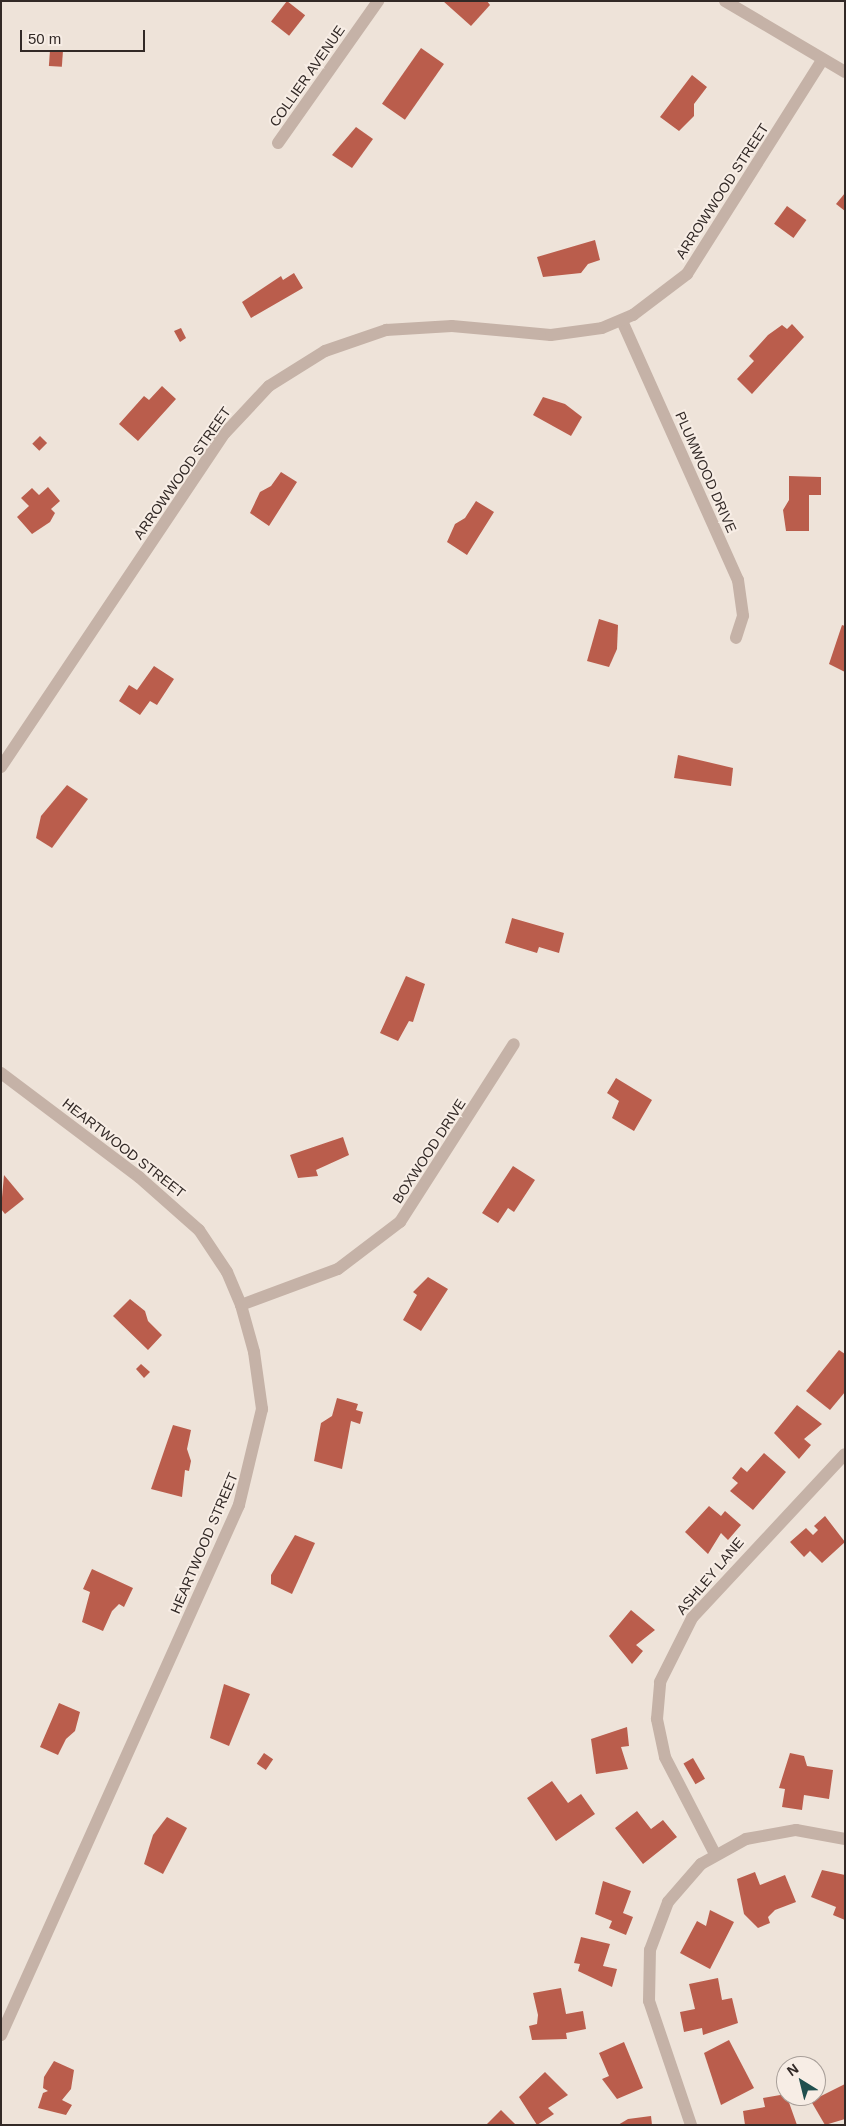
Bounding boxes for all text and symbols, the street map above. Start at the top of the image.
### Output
scale bar [22,20,148,52]
street label: COLLIER AVENUE [266,22,348,130]
text: 50 m [28,30,61,47]
street label: ARROWWOOD STREET [672,120,772,262]
street label: ARROWWOOD STREET [130,404,234,542]
street label: PLUMWOOD DRIVE [672,409,740,535]
street label: HEARTWOOD STREET [59,1095,189,1201]
street label: BOXWOOD DRIVE [389,1096,469,1206]
street label: HEARTWOOD STREET [167,1470,241,1616]
street label: ASHLEY LANE [673,1534,747,1618]
north arrow [776,2056,826,2106]
text: N [784,2060,802,2079]

